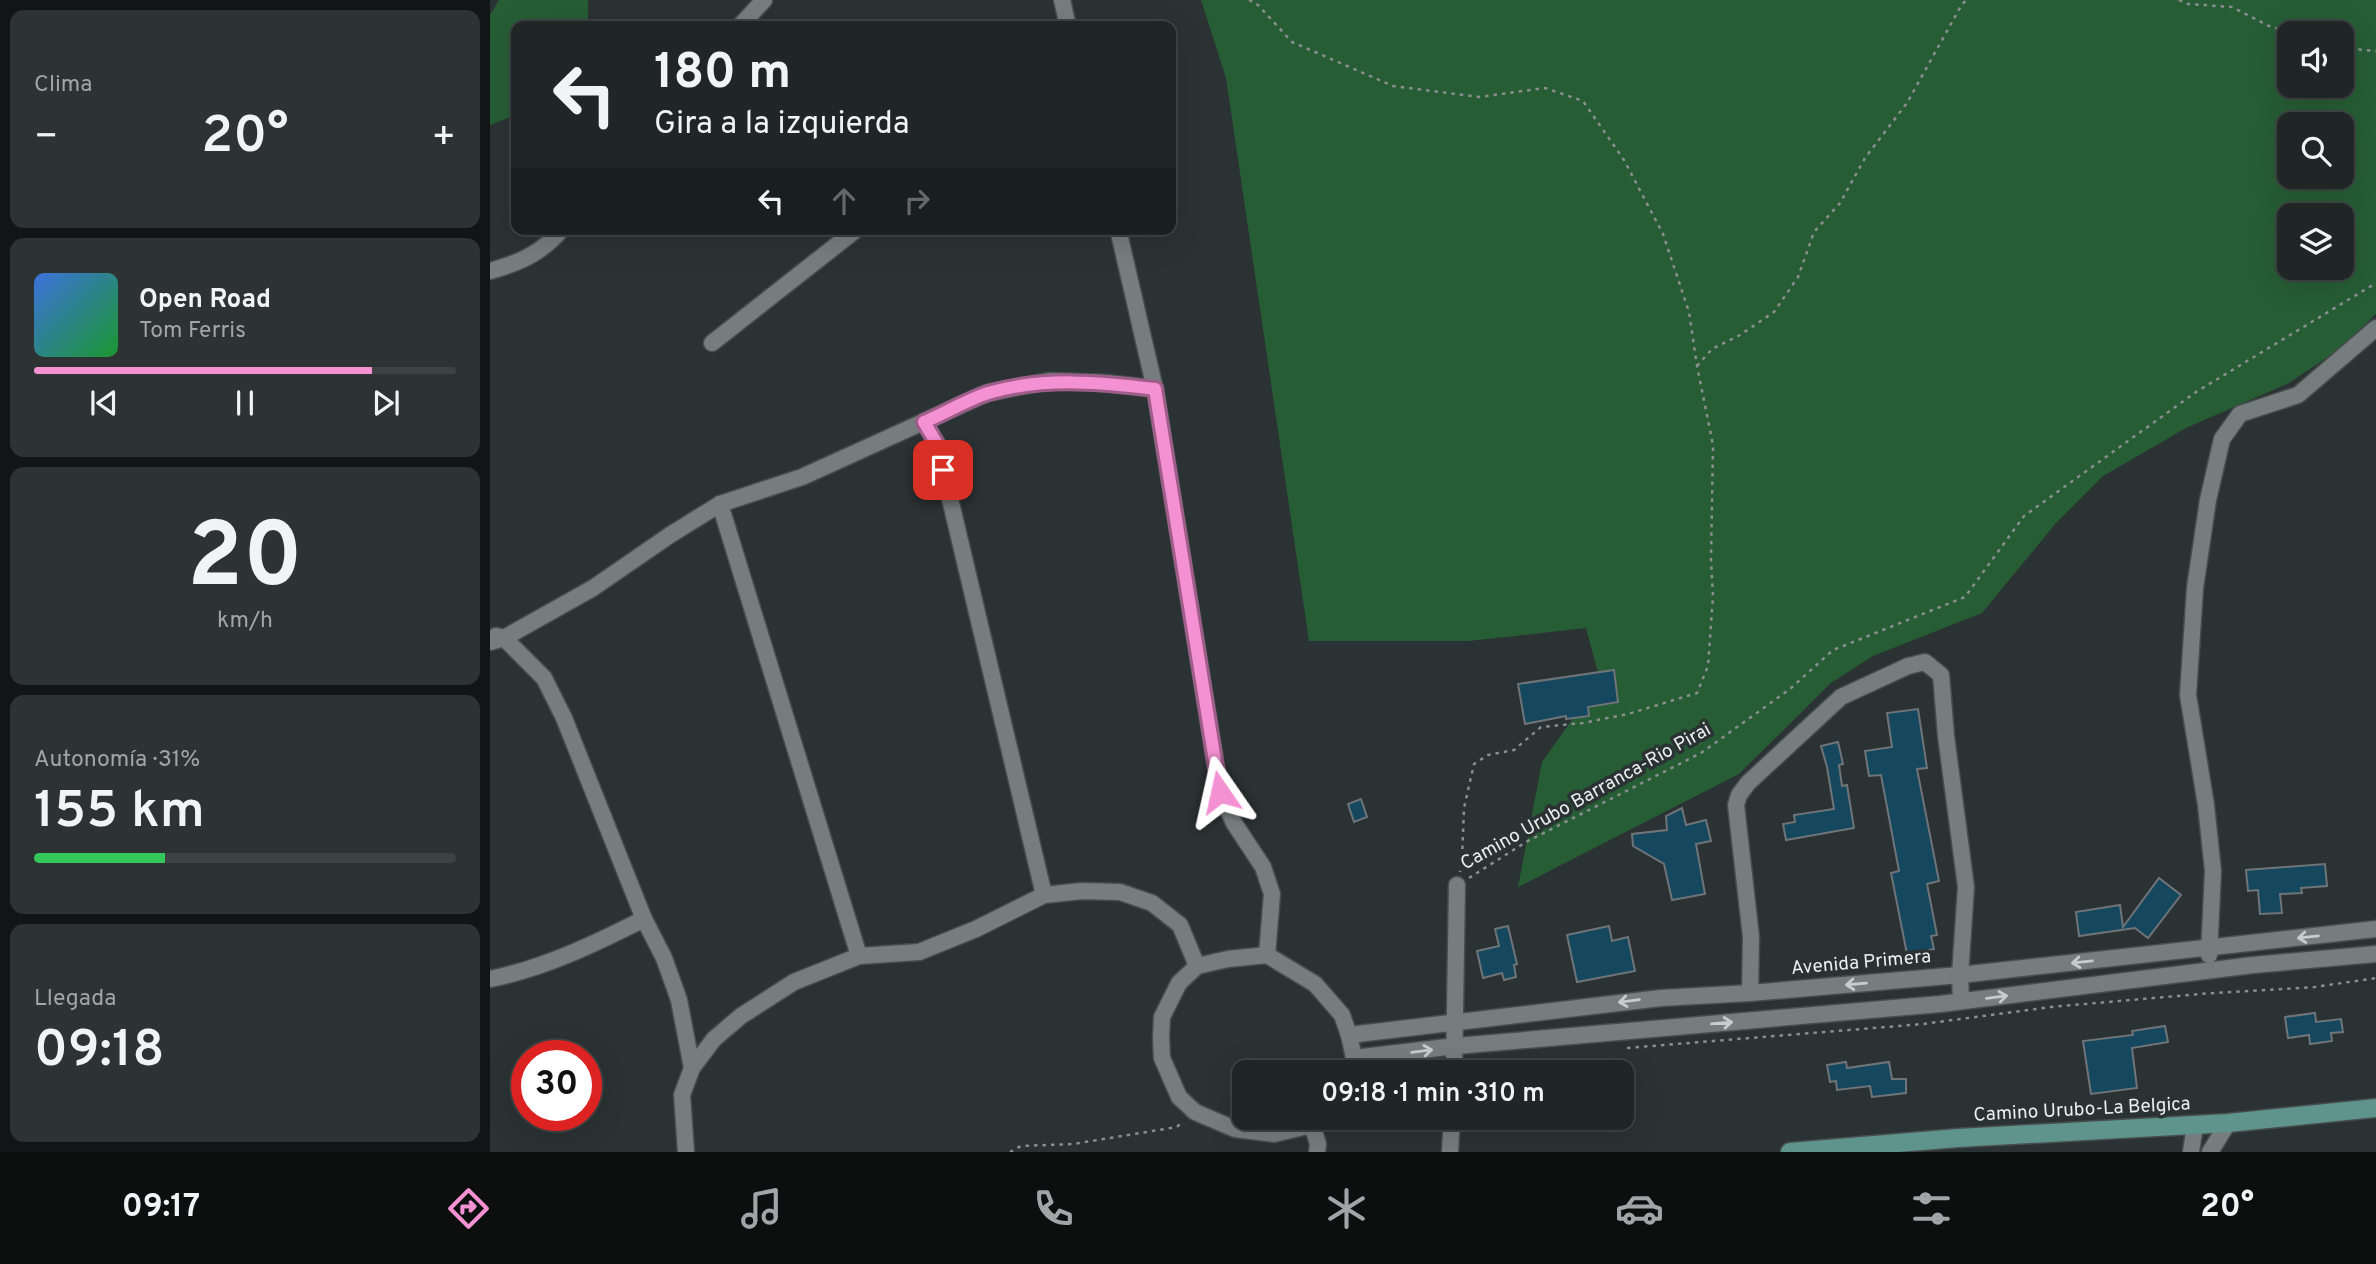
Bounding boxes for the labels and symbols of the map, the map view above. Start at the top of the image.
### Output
pin [913,440,973,500]
street label: Camino Urubo Barranca-Rio Pirai [1457,718,1715,876]
position arrow [1183,755,1257,829]
one-way arrow [2297,930,2320,943]
street label: Avenida Primera [1790,945,1932,981]
one-way arrow [2071,955,2094,968]
one-way arrow [1845,978,1867,991]
one-way arrow [1985,991,2008,1004]
one-way arrow [1618,995,1641,1008]
one-way arrow [1710,1016,1732,1029]
speed limit sign: 30 [511,1040,602,1131]
one-way arrow [1410,1044,1433,1057]
street label: Camino Urubo-La Belgica [1973,1092,2191,1128]

